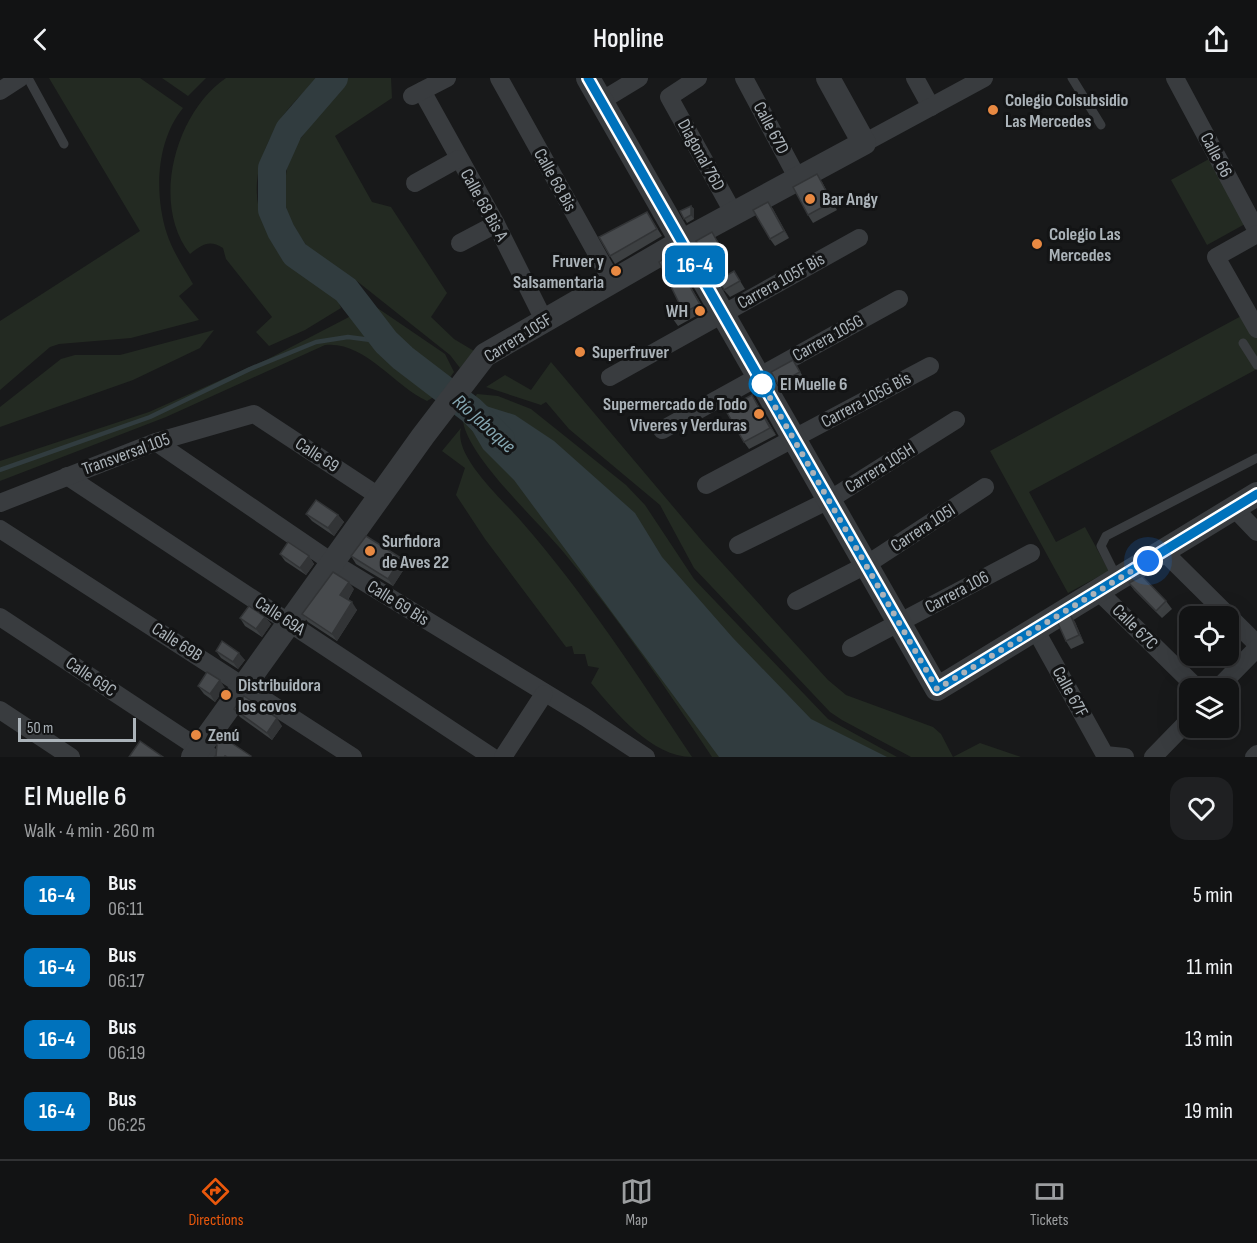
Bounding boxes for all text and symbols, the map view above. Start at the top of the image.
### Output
icon: back [24,23,57,56]
text: Hopline [593,23,664,55]
icon: share [1200,23,1233,56]
place label: Colegio Colsubsidio Las Mercedes [1005,90,1128,132]
street label: Calle 67D [749,98,793,158]
marker: Colegio Colsubsidio Las Mercedes [986,103,1000,117]
street label: Diagonal 76D [673,116,729,194]
street label: Calle 66 [1195,129,1237,181]
street label: Calle 68 Bis [529,145,581,215]
street label: Calle 68 Bis A [456,165,513,245]
place label: Bar Angy [822,189,878,210]
marker: Bar Angy [803,192,817,206]
place label: Colegio Las Mercedes [1049,224,1121,266]
marker: Colegio Las Mercedes [1030,237,1044,251]
line badge: 16-4 [653,246,737,285]
street label: Carrera 105F Bis [734,248,828,314]
place label: Fruver y Salsamentaria [513,251,605,293]
text: 16-4 [677,253,713,278]
marker: Fruver y Salsamentaria [609,264,623,278]
place label: WH [666,301,688,322]
marker: WH [693,304,707,318]
street label: Carrera 105F [480,309,556,367]
street label: Carrera 105G [789,310,867,366]
place label: Superfruver [592,342,669,363]
marker: Superfruver [573,345,587,359]
street label: Carrera 105G Bis [818,368,914,432]
marker: El Muelle 6 [749,371,775,397]
place label: El Muelle 6 [780,374,847,395]
water label: Río Jaboque [448,390,521,459]
place label: Supermercado de Todo Viveres y Verduras [603,394,747,436]
marker: Supermercado de Todo Viveres y Verduras [752,407,766,421]
street label: Transversal 105 [79,428,173,480]
street label: Calle 69 [291,433,343,477]
street label: Carrera 105H [841,438,919,498]
street label: Carrera 105I [887,499,959,557]
place label: Surfidora de Aves 22 [382,531,449,573]
marker: Surfidora de Aves 22 [363,544,377,558]
your location [1133,546,1163,576]
street label: Carrera 106 [921,566,993,618]
street label: Calle 69 Bis [363,576,433,630]
street label: Calle 69A [251,592,309,640]
street label: Calle 67C [1108,600,1162,654]
map controls [1179,606,1239,738]
button: locate [1179,606,1239,666]
street label: Calle 69B [148,618,206,666]
street label: Calle 69C [62,652,120,702]
street label: Calle 67F [1048,663,1092,721]
place label: Distribuidora los covos [238,675,321,717]
button: layers [1179,678,1239,738]
marker: Distribuidora los covos [219,688,233,702]
scale bar [18,715,136,742]
text: 50 m [27,719,53,738]
place label: Zenú [208,725,239,746]
marker: Zenú [189,728,203,742]
button: heart [1170,777,1233,840]
text: El Muelle 6 [24,780,127,813]
text: Walk · 4 min · 260 m [24,819,155,843]
text: Bus [108,870,137,897]
text: 5 min [1193,882,1233,909]
text: 16-4 [39,883,75,908]
text: 06:11 [108,897,143,921]
text: Bus [108,942,137,969]
text: 11 min [1186,954,1233,981]
text: 16-4 [39,955,75,980]
text: 06:17 [108,969,144,993]
text: Bus [108,1014,137,1041]
text: 13 min [1185,1026,1233,1053]
text: 16-4 [39,1027,75,1052]
text: 06:19 [108,1041,145,1065]
text: Bus [108,1086,137,1113]
text: 19 min [1184,1098,1233,1125]
text: 16-4 [39,1099,75,1124]
text: 06:25 [108,1113,146,1137]
tab: Directions [188,1175,243,1230]
tab: Map [620,1175,653,1230]
tab: Tickets [1030,1175,1069,1230]

